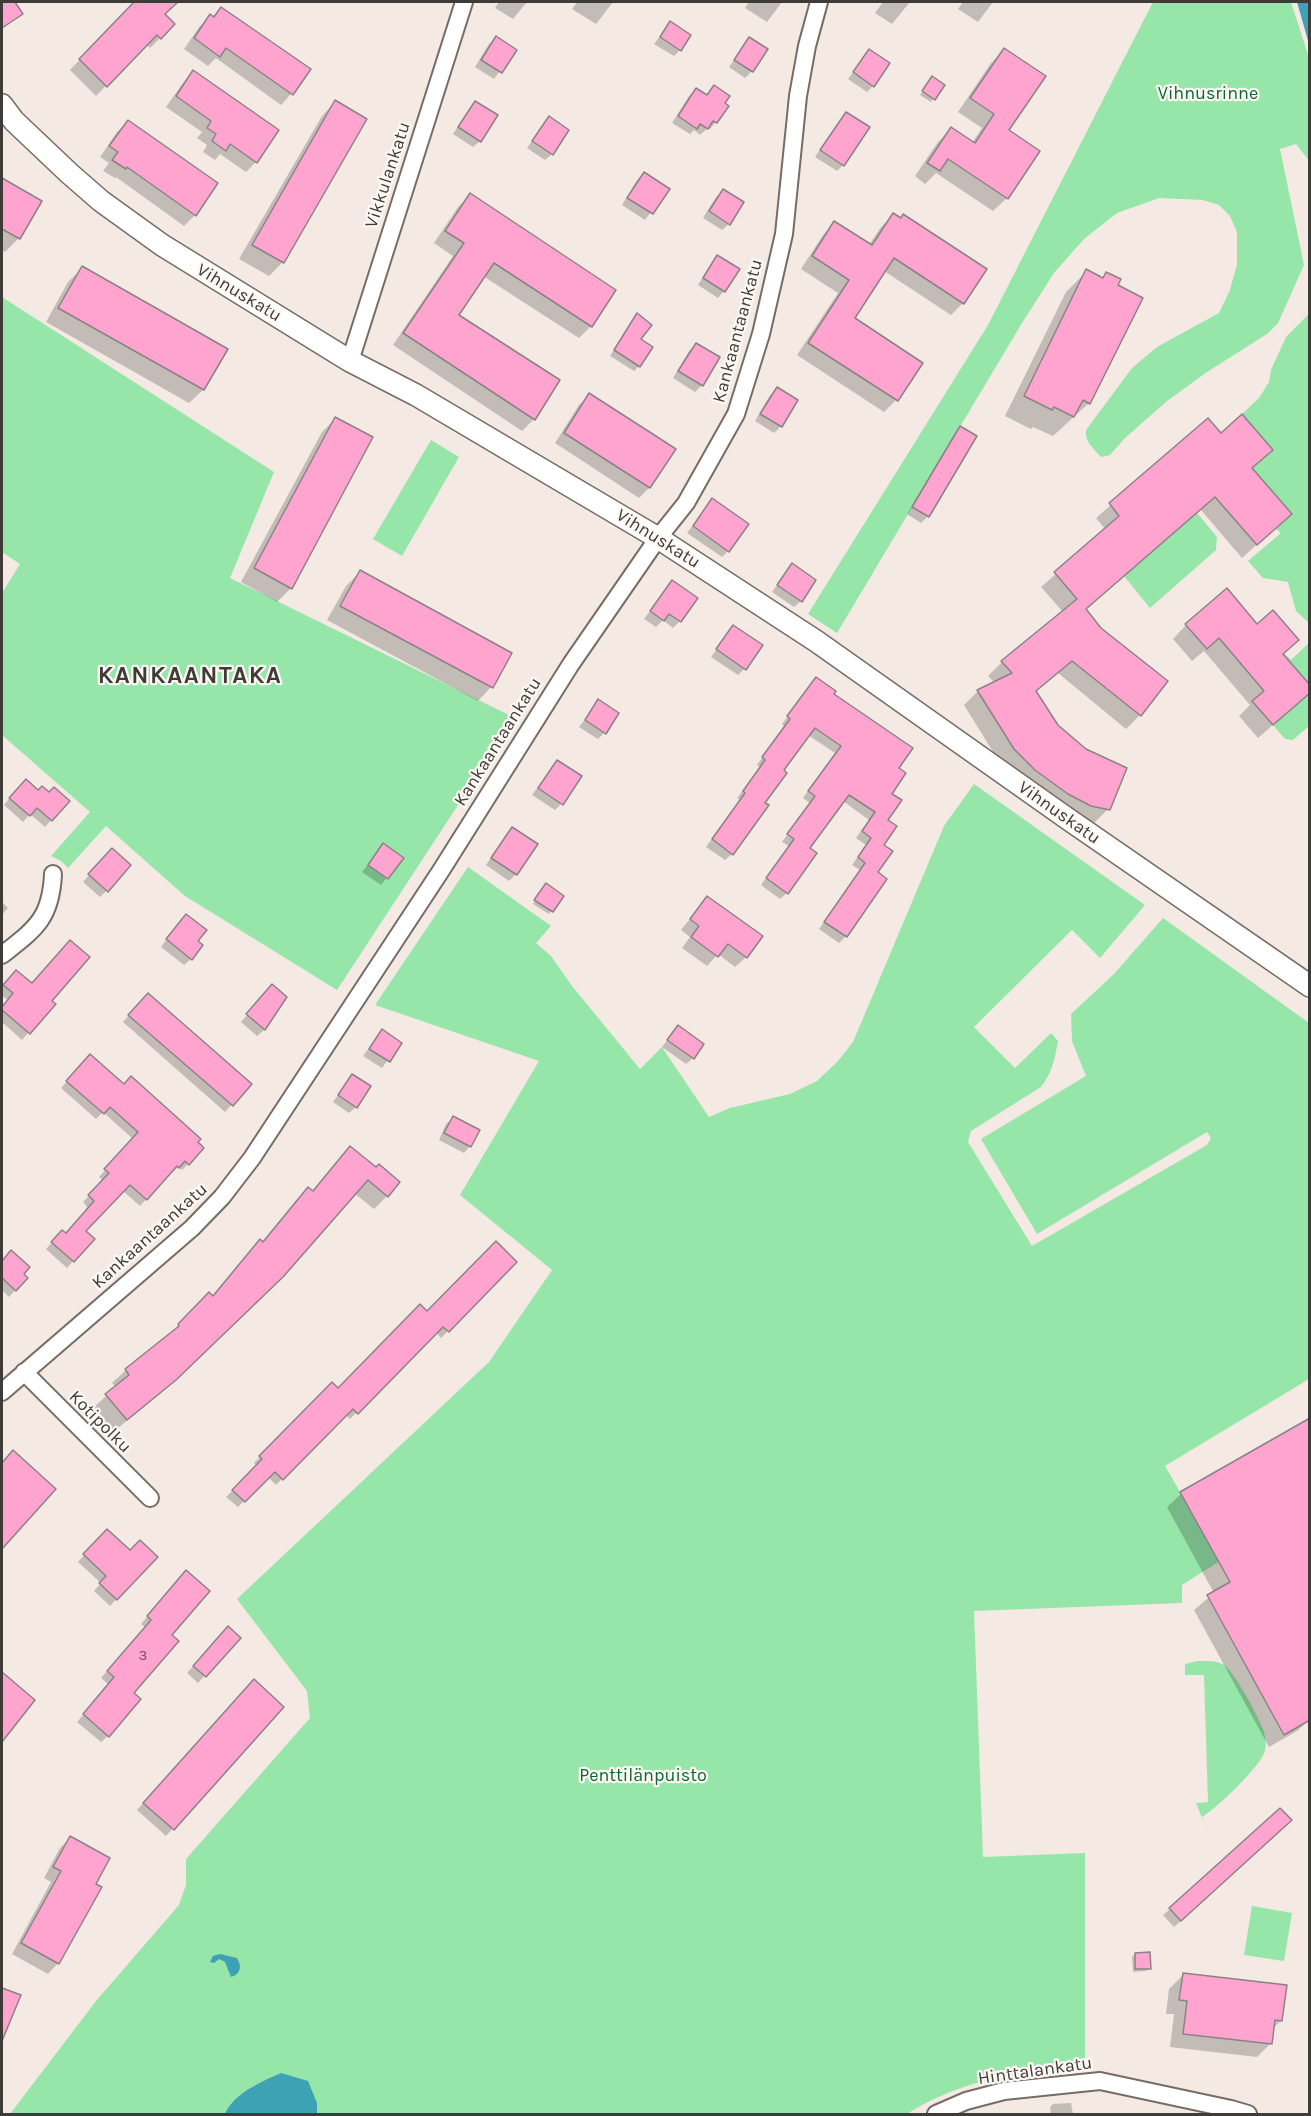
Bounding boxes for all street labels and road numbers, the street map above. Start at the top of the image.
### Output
street label: Vikkulankatu [361,119,415,231]
street label: Kankaantaankatu [708,257,768,405]
street label: Vihnuskatu [193,259,285,327]
street label: Vihnuskatu [612,505,704,573]
street label: Kankaantaankatu [450,674,546,810]
street label: Vihnuskatu [1014,777,1104,849]
street label: Kankaantaankatu [88,1179,212,1293]
street label: Kotipolku [64,1386,136,1458]
street label: Hinttalankatu [976,2052,1094,2090]

